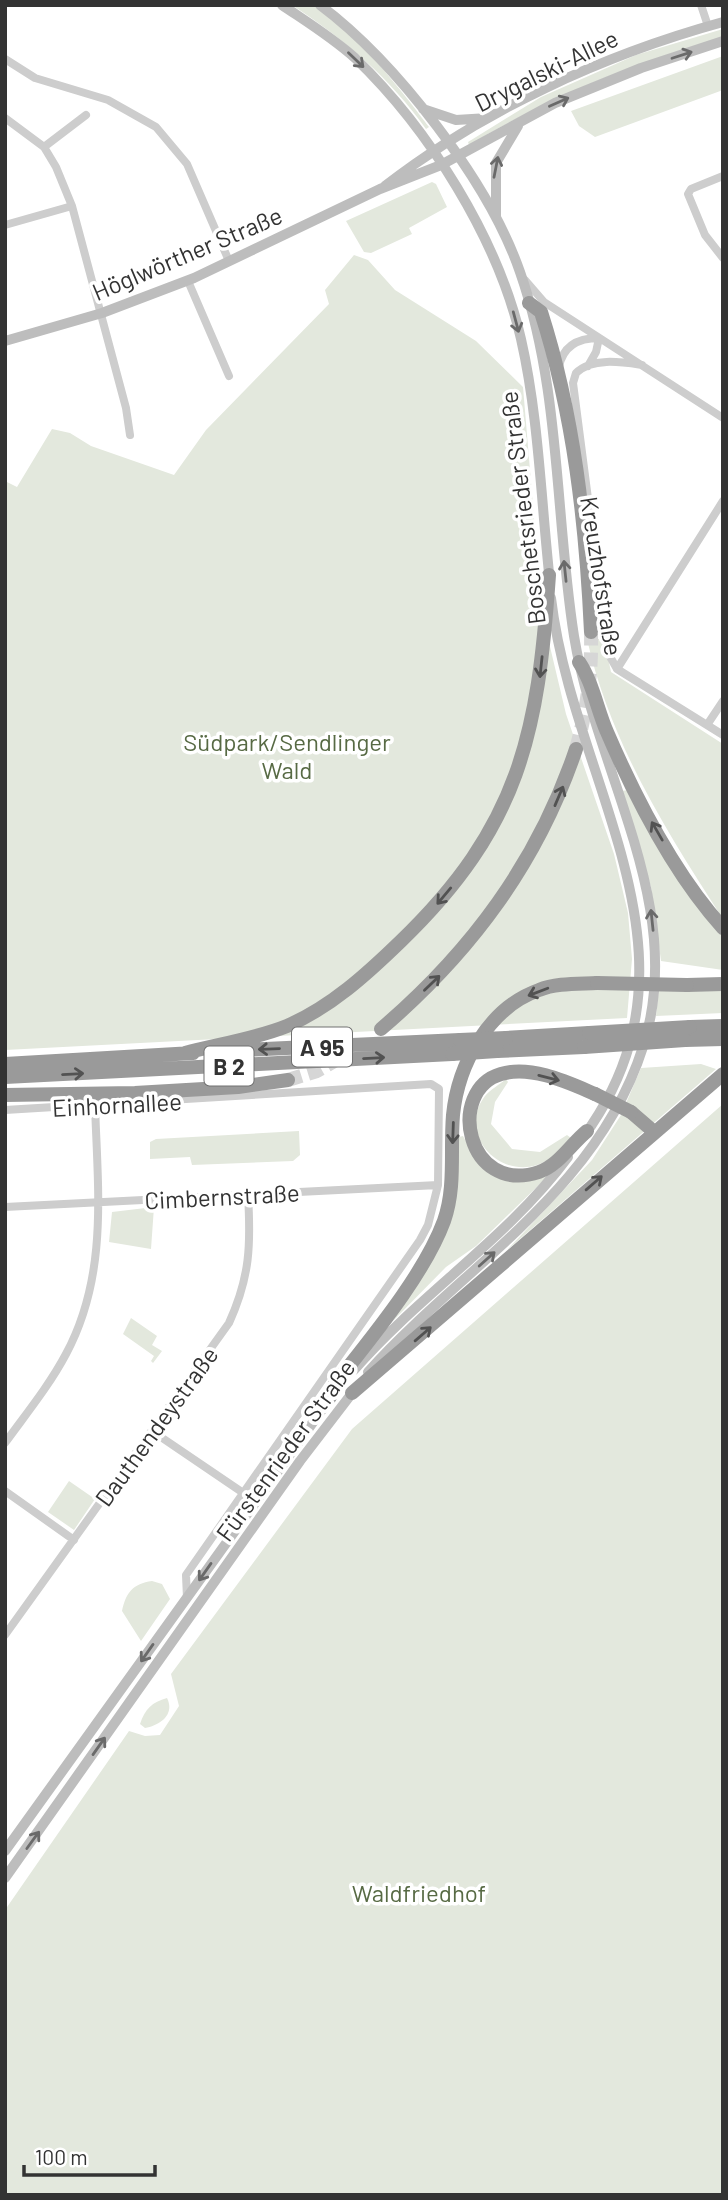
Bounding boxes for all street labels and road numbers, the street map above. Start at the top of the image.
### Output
street label: Drygalski-Allee [470,23,622,117]
street label: Höglwörther Straße [88,200,286,306]
street label: Boschetsrieder Straße [493,390,551,626]
street label: Kreuzhofstraße [575,494,629,658]
road number: A 95 [292,1028,352,1066]
road number: B 2 [204,1046,254,1086]
street label: Einhornallee [51,1086,183,1122]
street label: Cimbernstraße [144,1177,300,1215]
street label: Dauthendeystraße [88,1341,224,1511]
street label: Fürstenrieder Straße [209,1354,361,1546]

